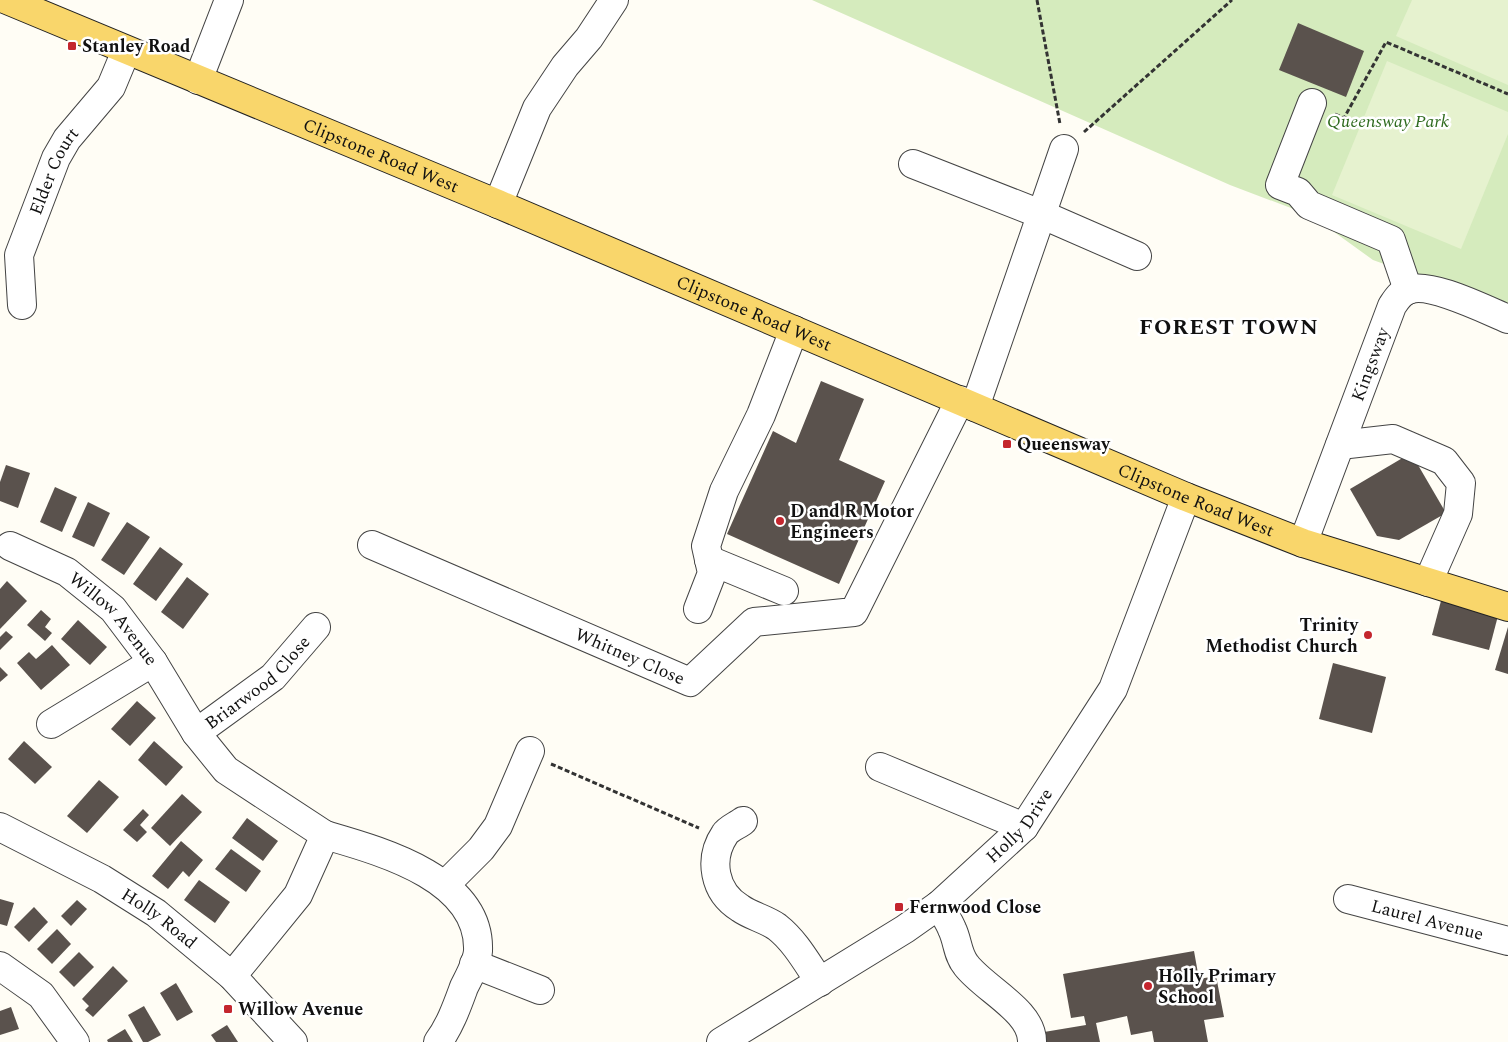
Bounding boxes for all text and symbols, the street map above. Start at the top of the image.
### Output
place label: Stanley Road [82,33,191,60]
marker: Stanley Road [66,40,78,52]
park label: Queensway Park [1327,108,1450,135]
street label: Clipstone Road West [299,111,463,200]
street label: Elder Court [22,121,85,219]
street label: Clipstone Road West [672,268,836,358]
district label: FOREST TOWN [1139,311,1319,344]
street label: Kingsway [1344,322,1397,405]
place label: Queensway [1017,431,1111,458]
marker: Queensway [1001,438,1013,450]
street label: Clipstone Road West [1114,456,1278,544]
place label: D and R Motor Engineers [790,498,914,546]
marker: D and R Motor Engineers [774,515,786,527]
street label: Willow Avenue [63,565,165,671]
place label: Trinity Methodist Church [1205,612,1359,660]
street label: Whitney Close [571,621,689,692]
street label: Briarwood Close [199,629,317,736]
marker: Trinity Methodist Church [1362,629,1374,641]
street label: Holly Drive [980,783,1059,869]
street label: Holly Road [116,881,203,955]
street label: Laurel Avenue [1368,892,1487,948]
place label: Fernwood Close [909,894,1041,921]
marker: Fernwood Close [893,901,905,913]
place label: Holly Primary School [1158,963,1277,1011]
marker: Holly Primary School [1142,980,1154,992]
place label: Willow Avenue [238,996,363,1023]
marker: Willow Avenue [222,1003,234,1015]

